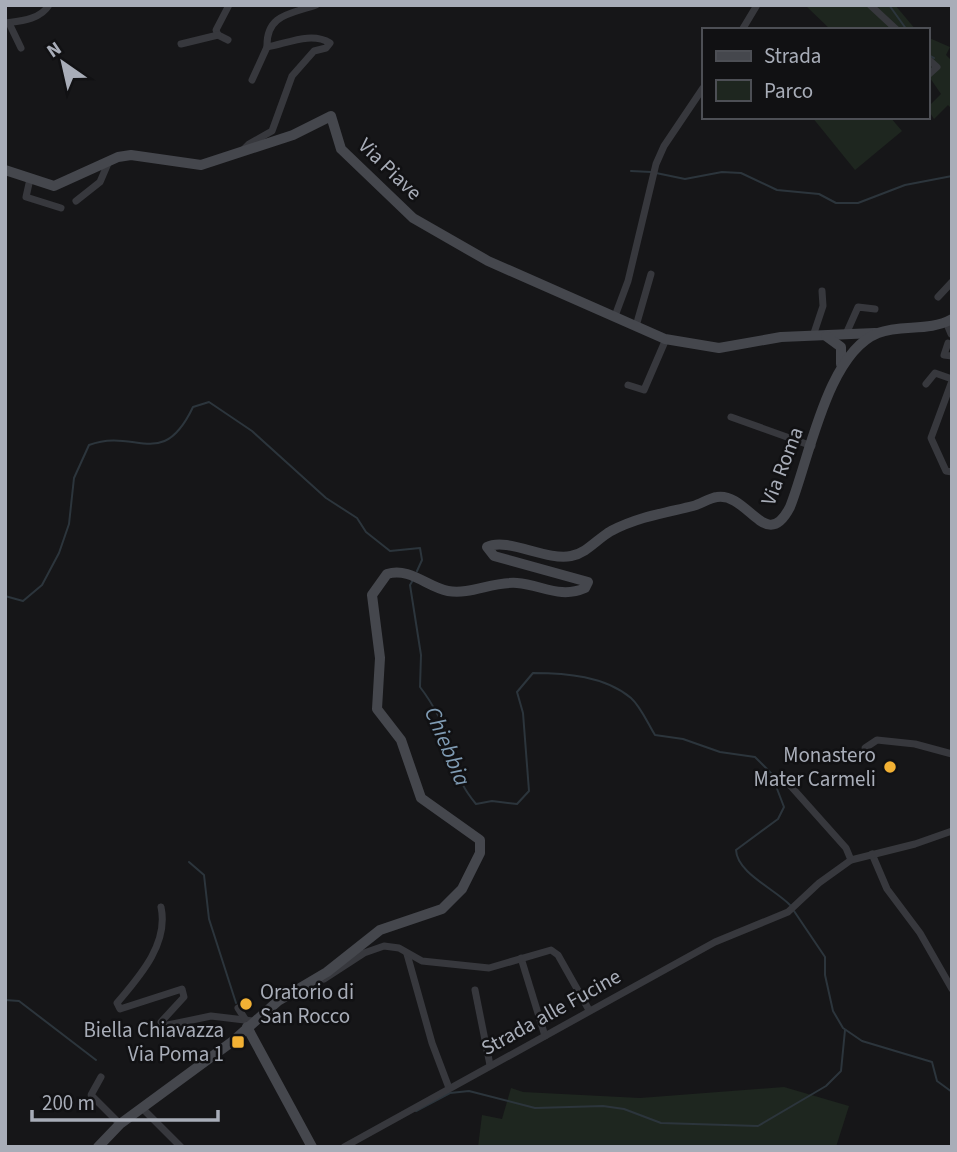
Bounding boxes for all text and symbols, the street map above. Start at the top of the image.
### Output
north arrow [28,28,98,98]
legend [702,28,929,119]
text: N [42,35,67,65]
text: Strada [764,41,821,71]
text: Parco [764,76,813,106]
street label: Via Piave [351,131,429,207]
street label: Via Roma [753,422,811,510]
water label: Chiebbia [416,701,479,791]
place label: Monastero Mater Carmeli [754,740,876,794]
marker: Monastero Mater Carmeli [882,759,898,775]
street label: Strada alle Fucine [476,961,626,1063]
place label: Oratorio di San Rocco [260,977,354,1031]
marker: Oratorio di San Rocco [238,996,254,1012]
place label: Biella Chiavazza Via Poma 1 [83,1015,224,1069]
marker: Biella Chiavazza Via Poma 1 [230,1034,246,1050]
scale bar [32,1078,217,1122]
text: 200 m [42,1088,95,1118]

